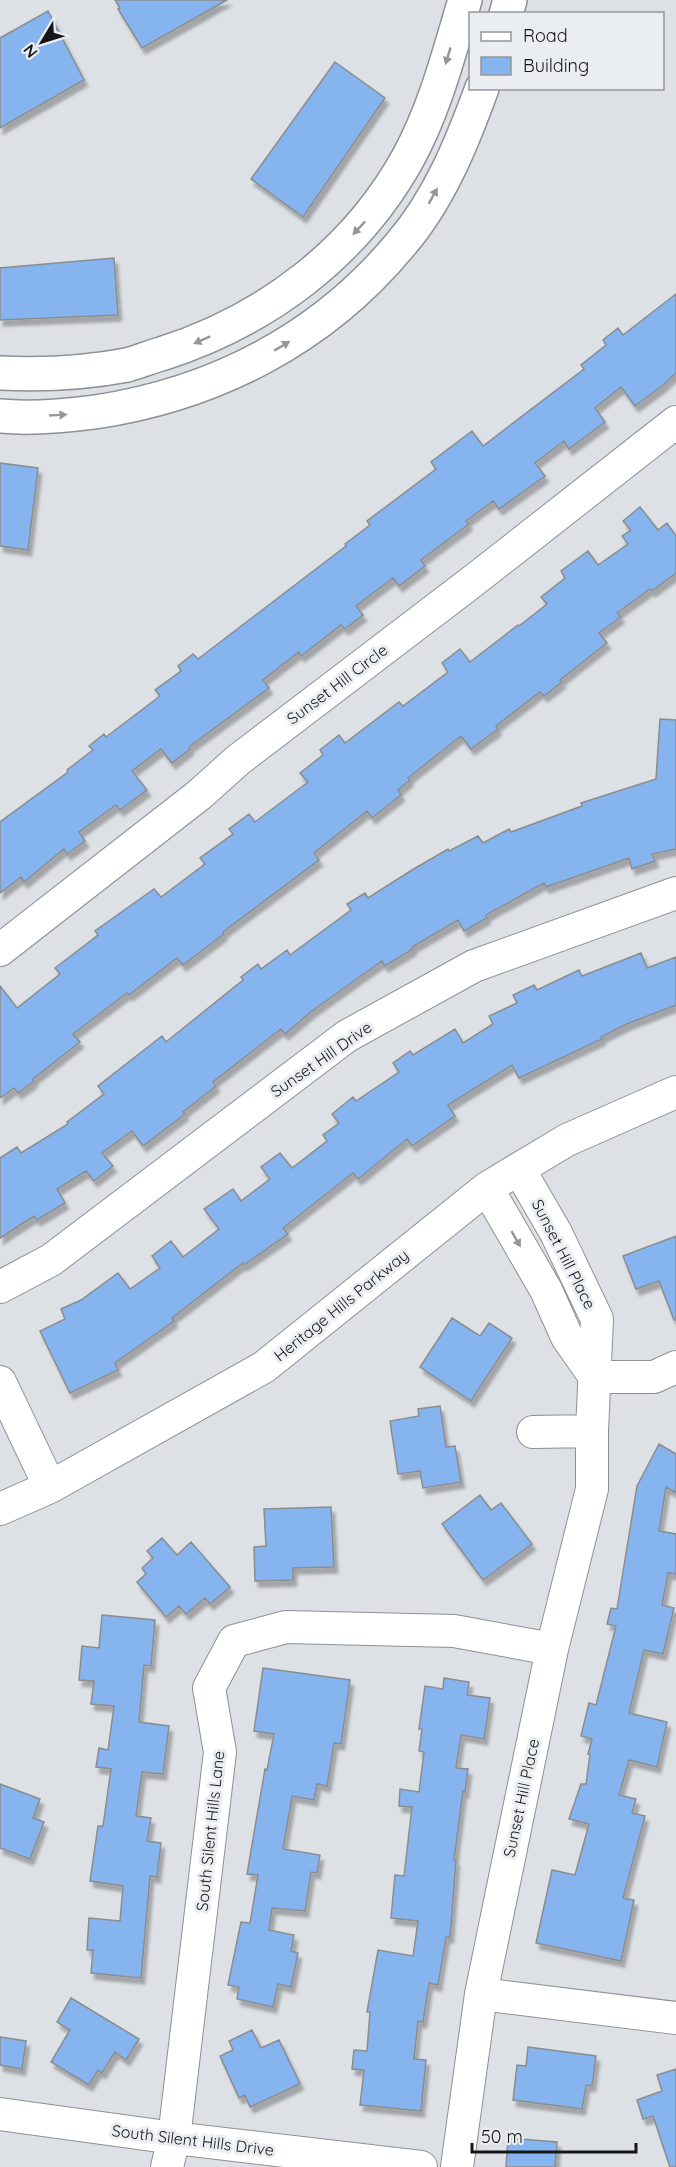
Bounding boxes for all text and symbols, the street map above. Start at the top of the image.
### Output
north arrow [12,12,72,72]
legend [469,12,664,90]
text: Road [523,24,568,47]
text: N [19,40,42,62]
one-way arrow [443,47,452,65]
text: Building [523,54,589,77]
one-way arrow [428,187,438,204]
one-way arrow [352,220,366,235]
one-way arrow [192,335,210,345]
one-way arrow [274,341,291,351]
one-way arrow [49,411,68,420]
street label: Sunset Hill Circle [283,640,391,728]
street label: Sunset Hill Drive [267,1017,375,1101]
street label: Sunset Hill Place [528,1196,600,1312]
one-way arrow [511,1231,522,1247]
street label: Heritage Hills Parkway [270,1245,412,1365]
street label: Sunset Hill Place [499,1737,543,1859]
street label: South Silent Hills Lane [192,1750,228,1912]
scale bar [472,2116,636,2154]
street label: South Silent Hills Drive [111,2120,275,2160]
text: 50 m [481,2125,523,2148]

